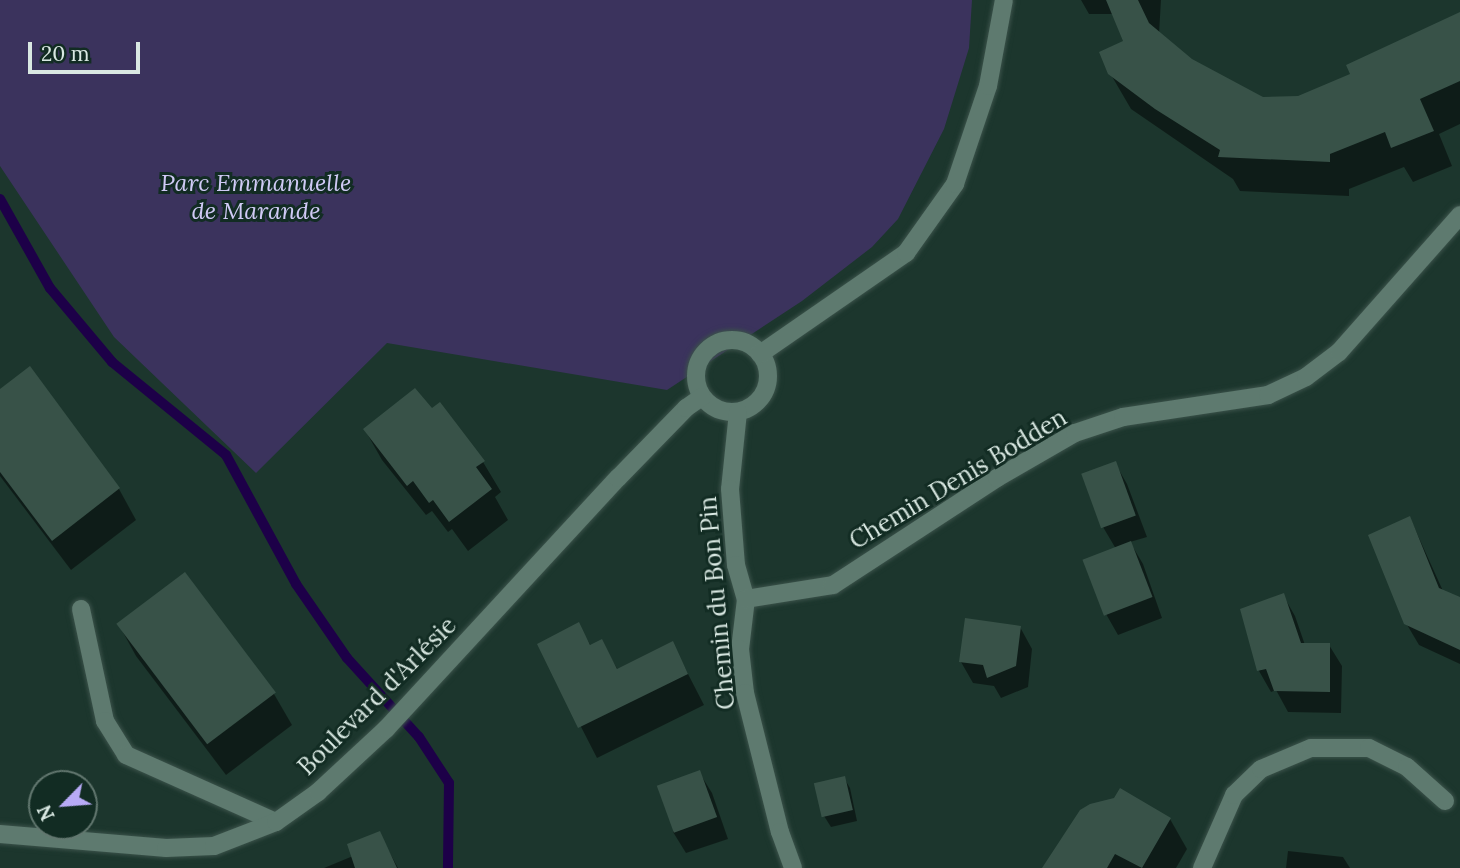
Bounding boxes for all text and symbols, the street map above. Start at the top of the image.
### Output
scale bar [32,28,144,72]
text: 20 m [41,40,90,67]
park label: Parc Emmanuelle de Marande [161,169,351,225]
street label: Chemin Denis Bodden [844,403,1072,555]
street label: Chemin du Bon Pin [693,495,741,711]
street label: Boulevard d'Arlésie [292,611,462,781]
north arrow [28,770,98,840]
text: N [32,801,60,825]

